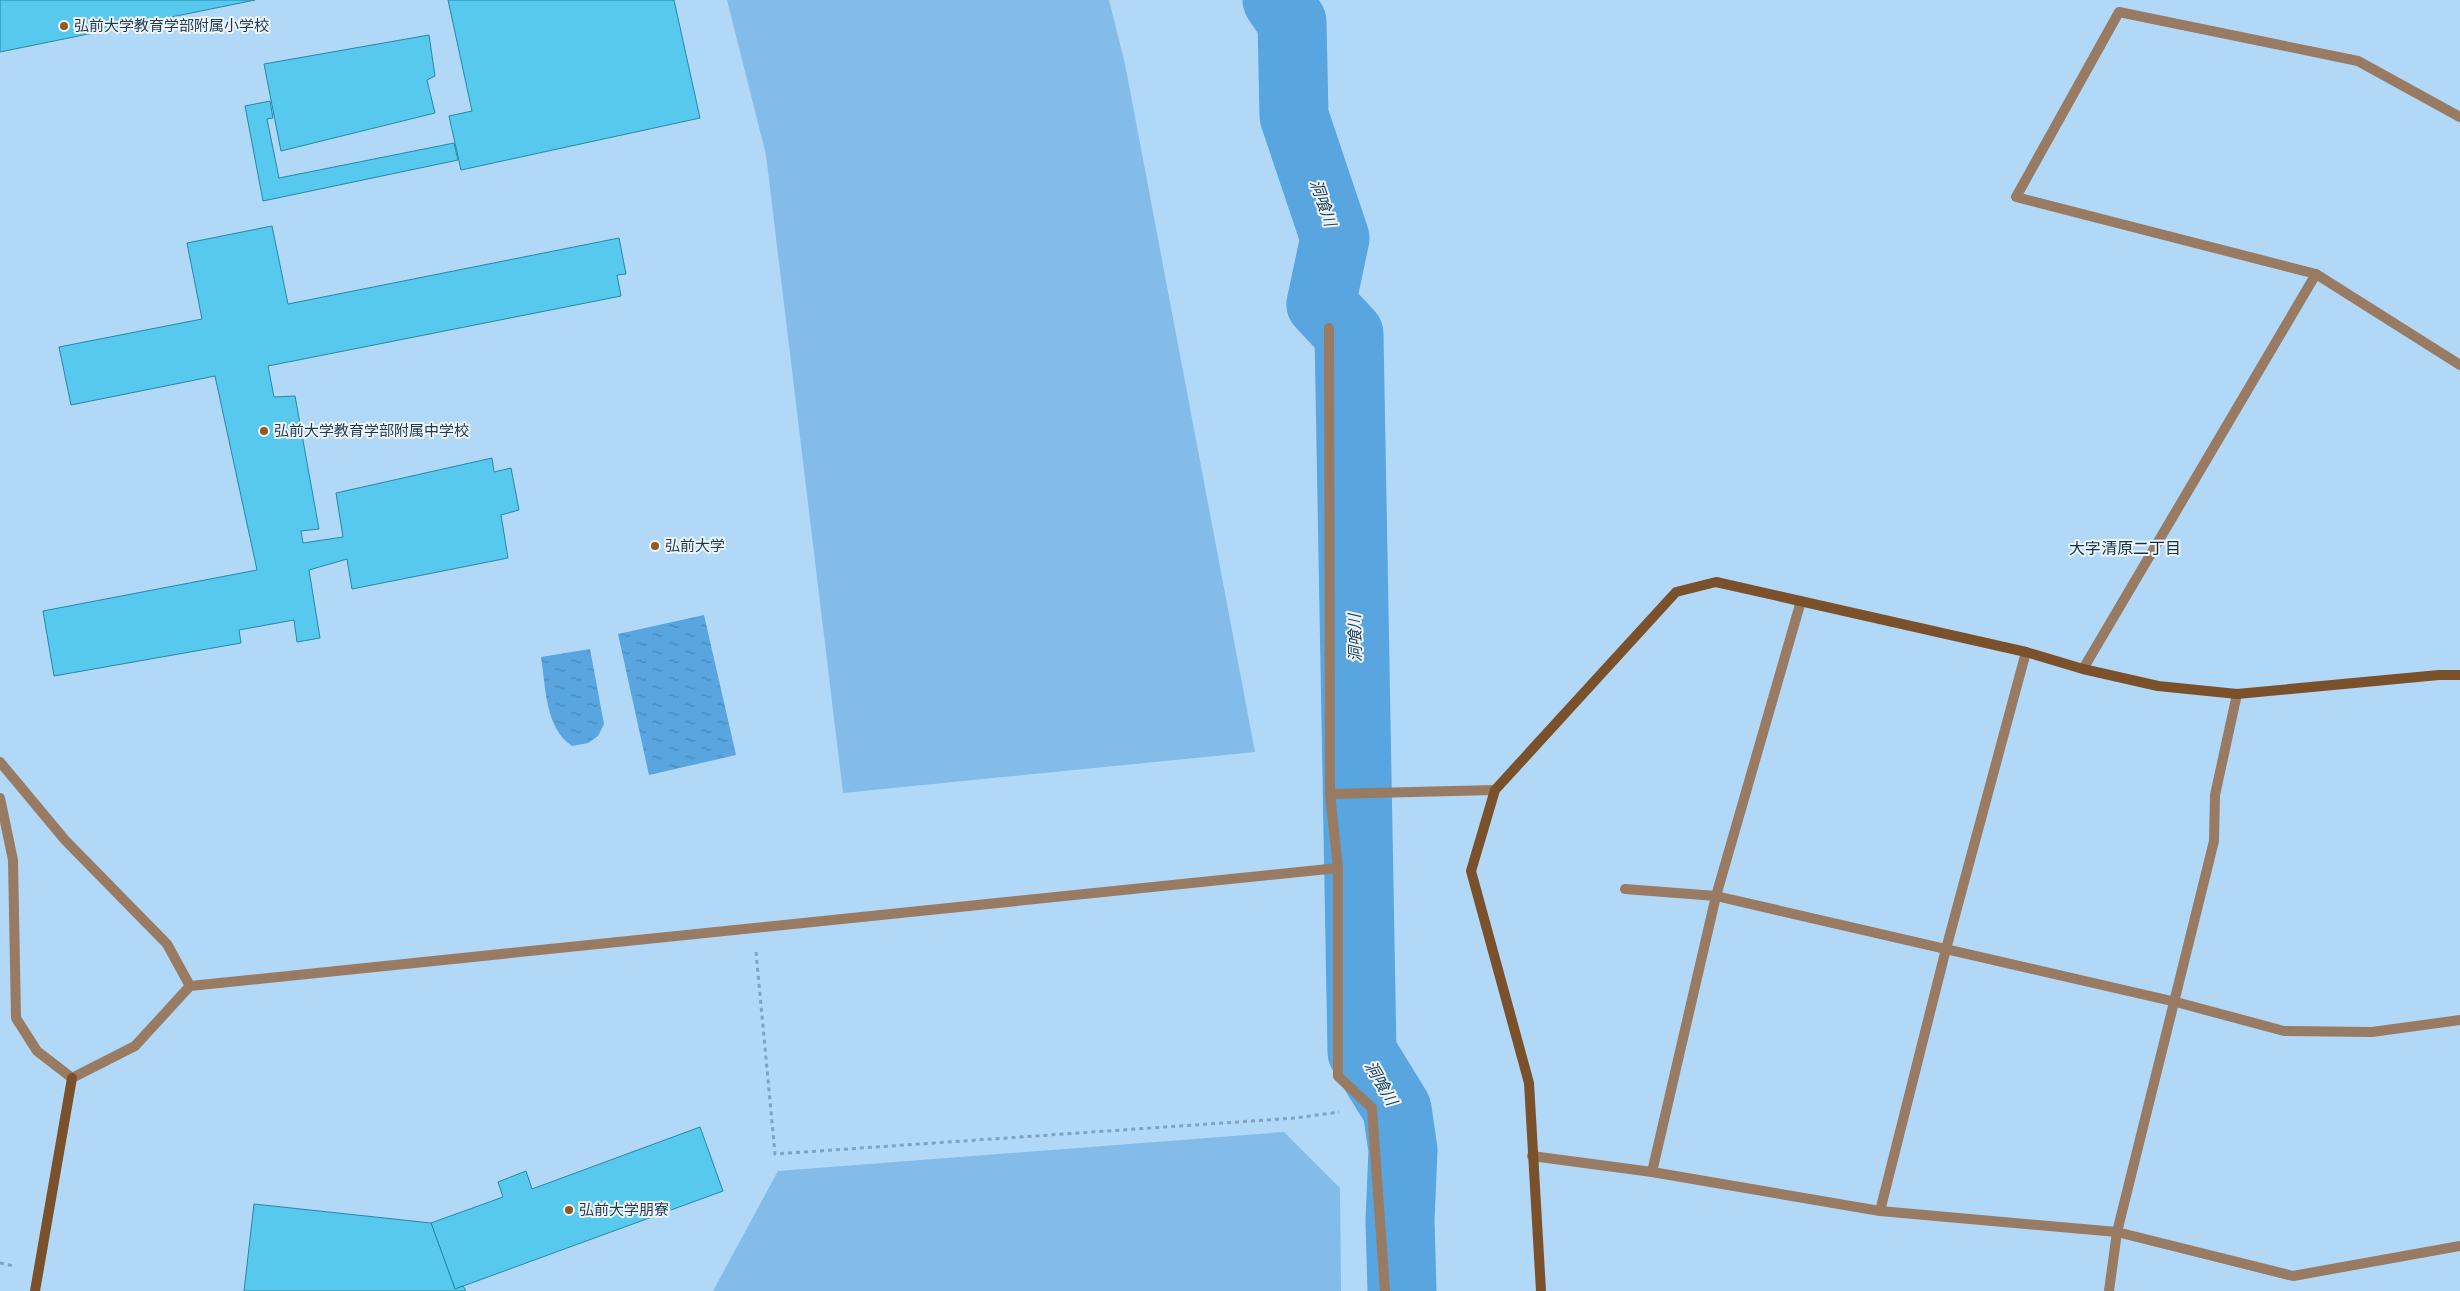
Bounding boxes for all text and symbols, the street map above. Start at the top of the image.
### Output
place label: 弘前大学教育学部附属小学校 [74,17,269,35]
marker: 弘前大学教育学部附属小学校 [58,20,70,32]
water label: 洞喰川 [1306,177,1340,231]
place label: 弘前大学教育学部附属中学校 [274,422,469,440]
marker: 弘前大学教育学部附属中学校 [258,425,270,437]
place label: 弘前大学 [665,537,725,555]
district label: 大字清原二丁目 [2069,539,2181,558]
marker: 弘前大学 [649,540,661,552]
water label: 洞喰川 [1345,612,1365,662]
water label: 洞喰川 [1361,1057,1402,1110]
place label: 弘前大学朋寮 [579,1201,669,1219]
marker: 弘前大学朋寮 [563,1204,575,1216]

